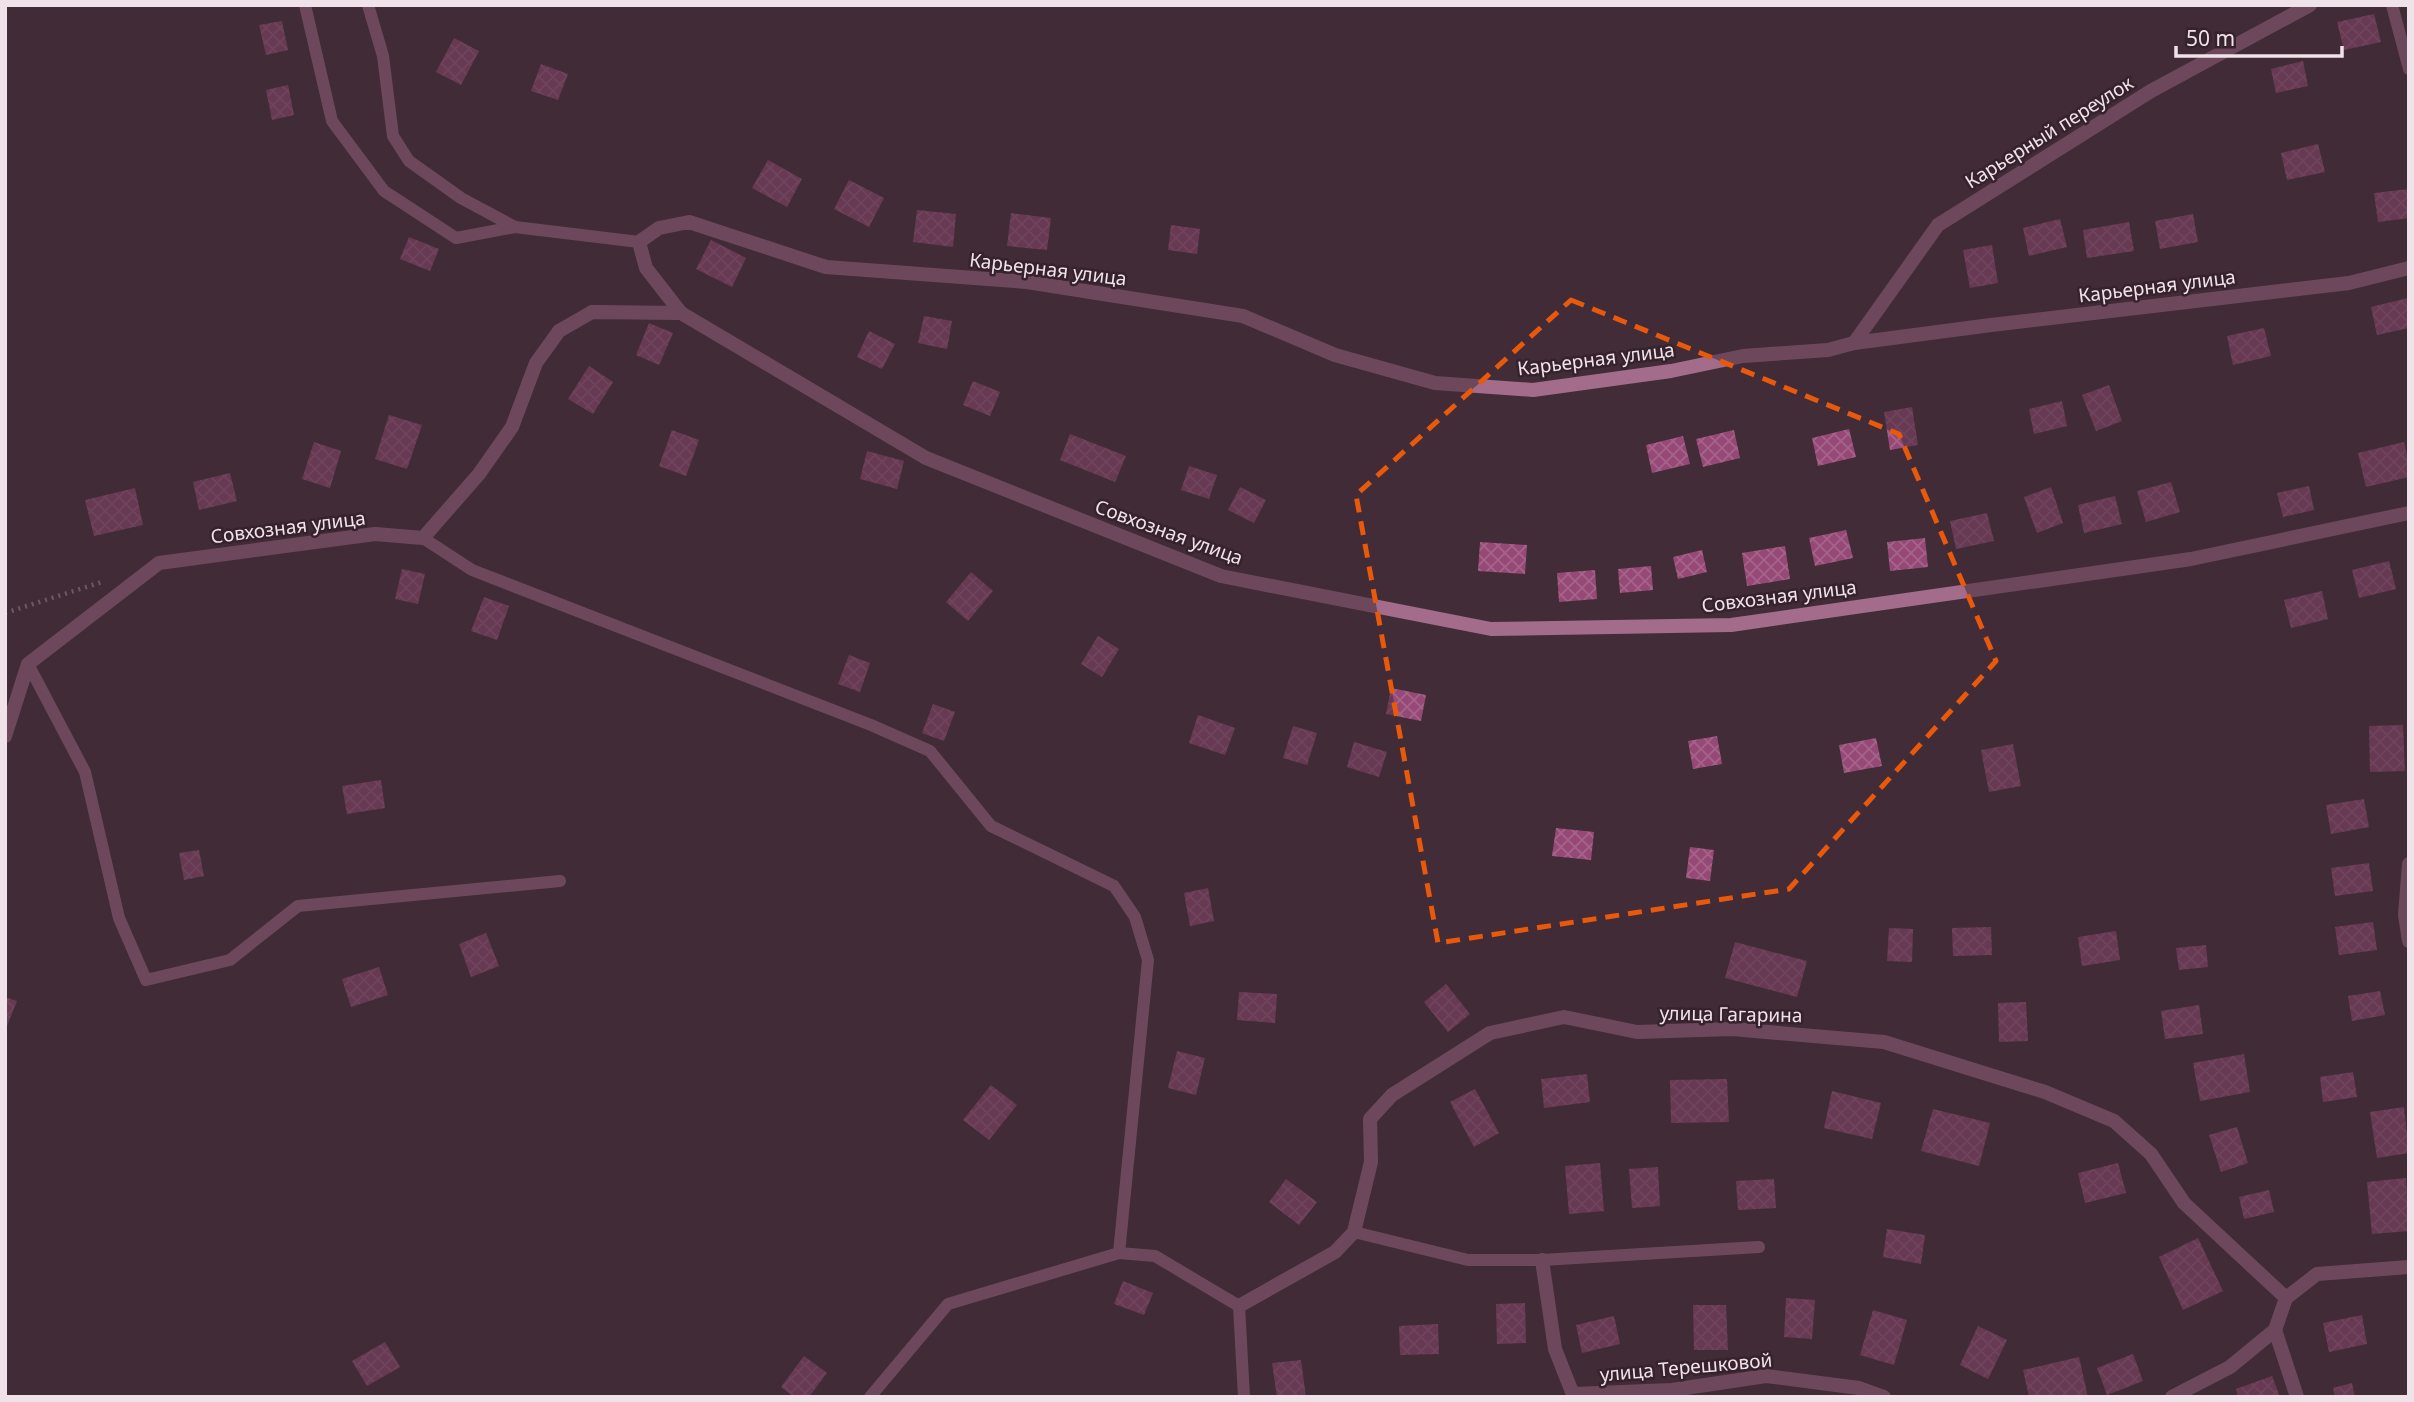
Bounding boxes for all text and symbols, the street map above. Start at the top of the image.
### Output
scale bar [2176,14,2342,58]
text: 50 m [2186,24,2235,52]
street label: Карьерный переулок [1960,70,2138,194]
street label: Карьерная улица [968,246,1128,292]
street label: Карьерная улица [2077,263,2237,309]
street label: Карьерная улица [1516,336,1676,382]
street label: Совхозная улица [1091,493,1247,571]
street label: Совхозная улица [209,505,367,549]
street label: Совхозная улица [1700,574,1858,618]
street label: улица Гагарина [1659,1000,1803,1028]
street label: улица Терешковой [1599,1347,1773,1387]

